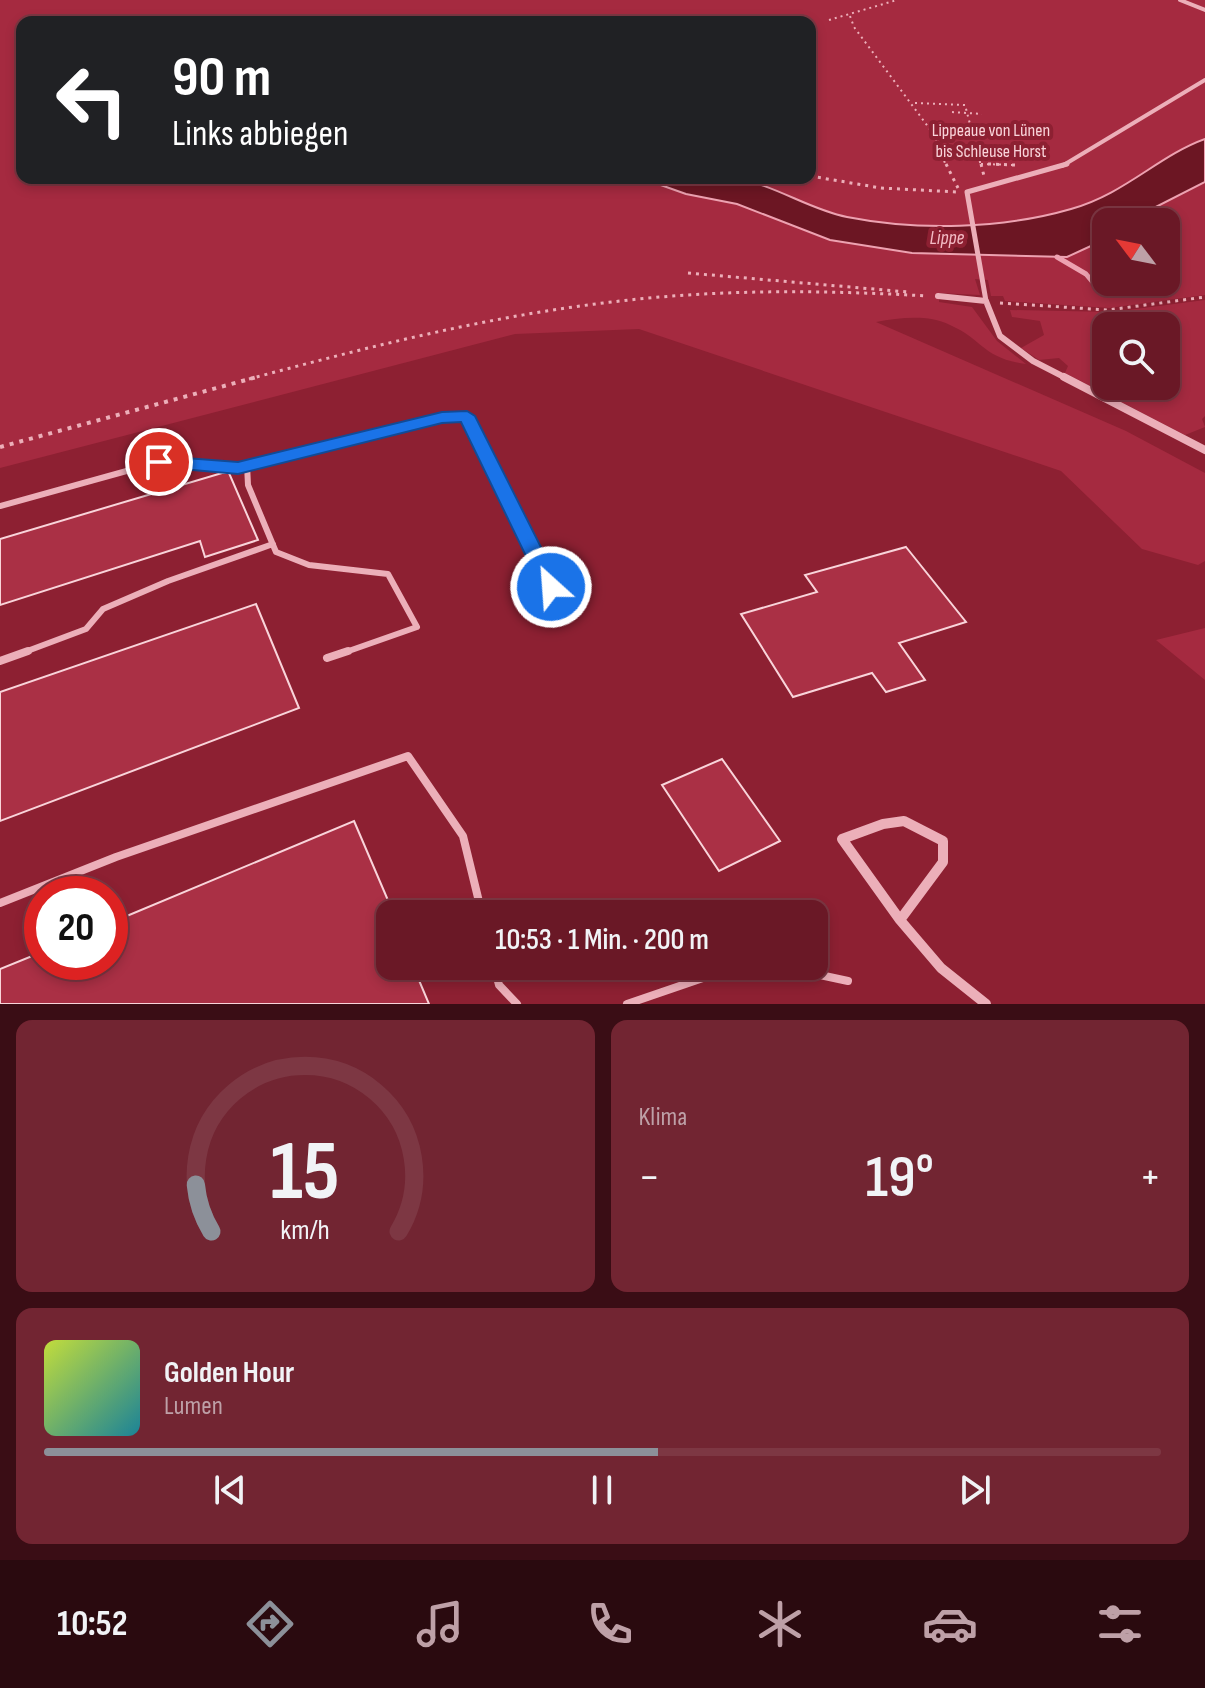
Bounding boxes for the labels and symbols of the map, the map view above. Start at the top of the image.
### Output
park label: Lippeaue von Lünen bis Schleuse Horst [932,120,1050,162]
north arrow [1092,208,1180,296]
water label: Lippe [930,226,965,250]
pin [125,428,193,496]
position arrow [509,545,593,629]
speed limit sign: 20 [24,876,128,980]

